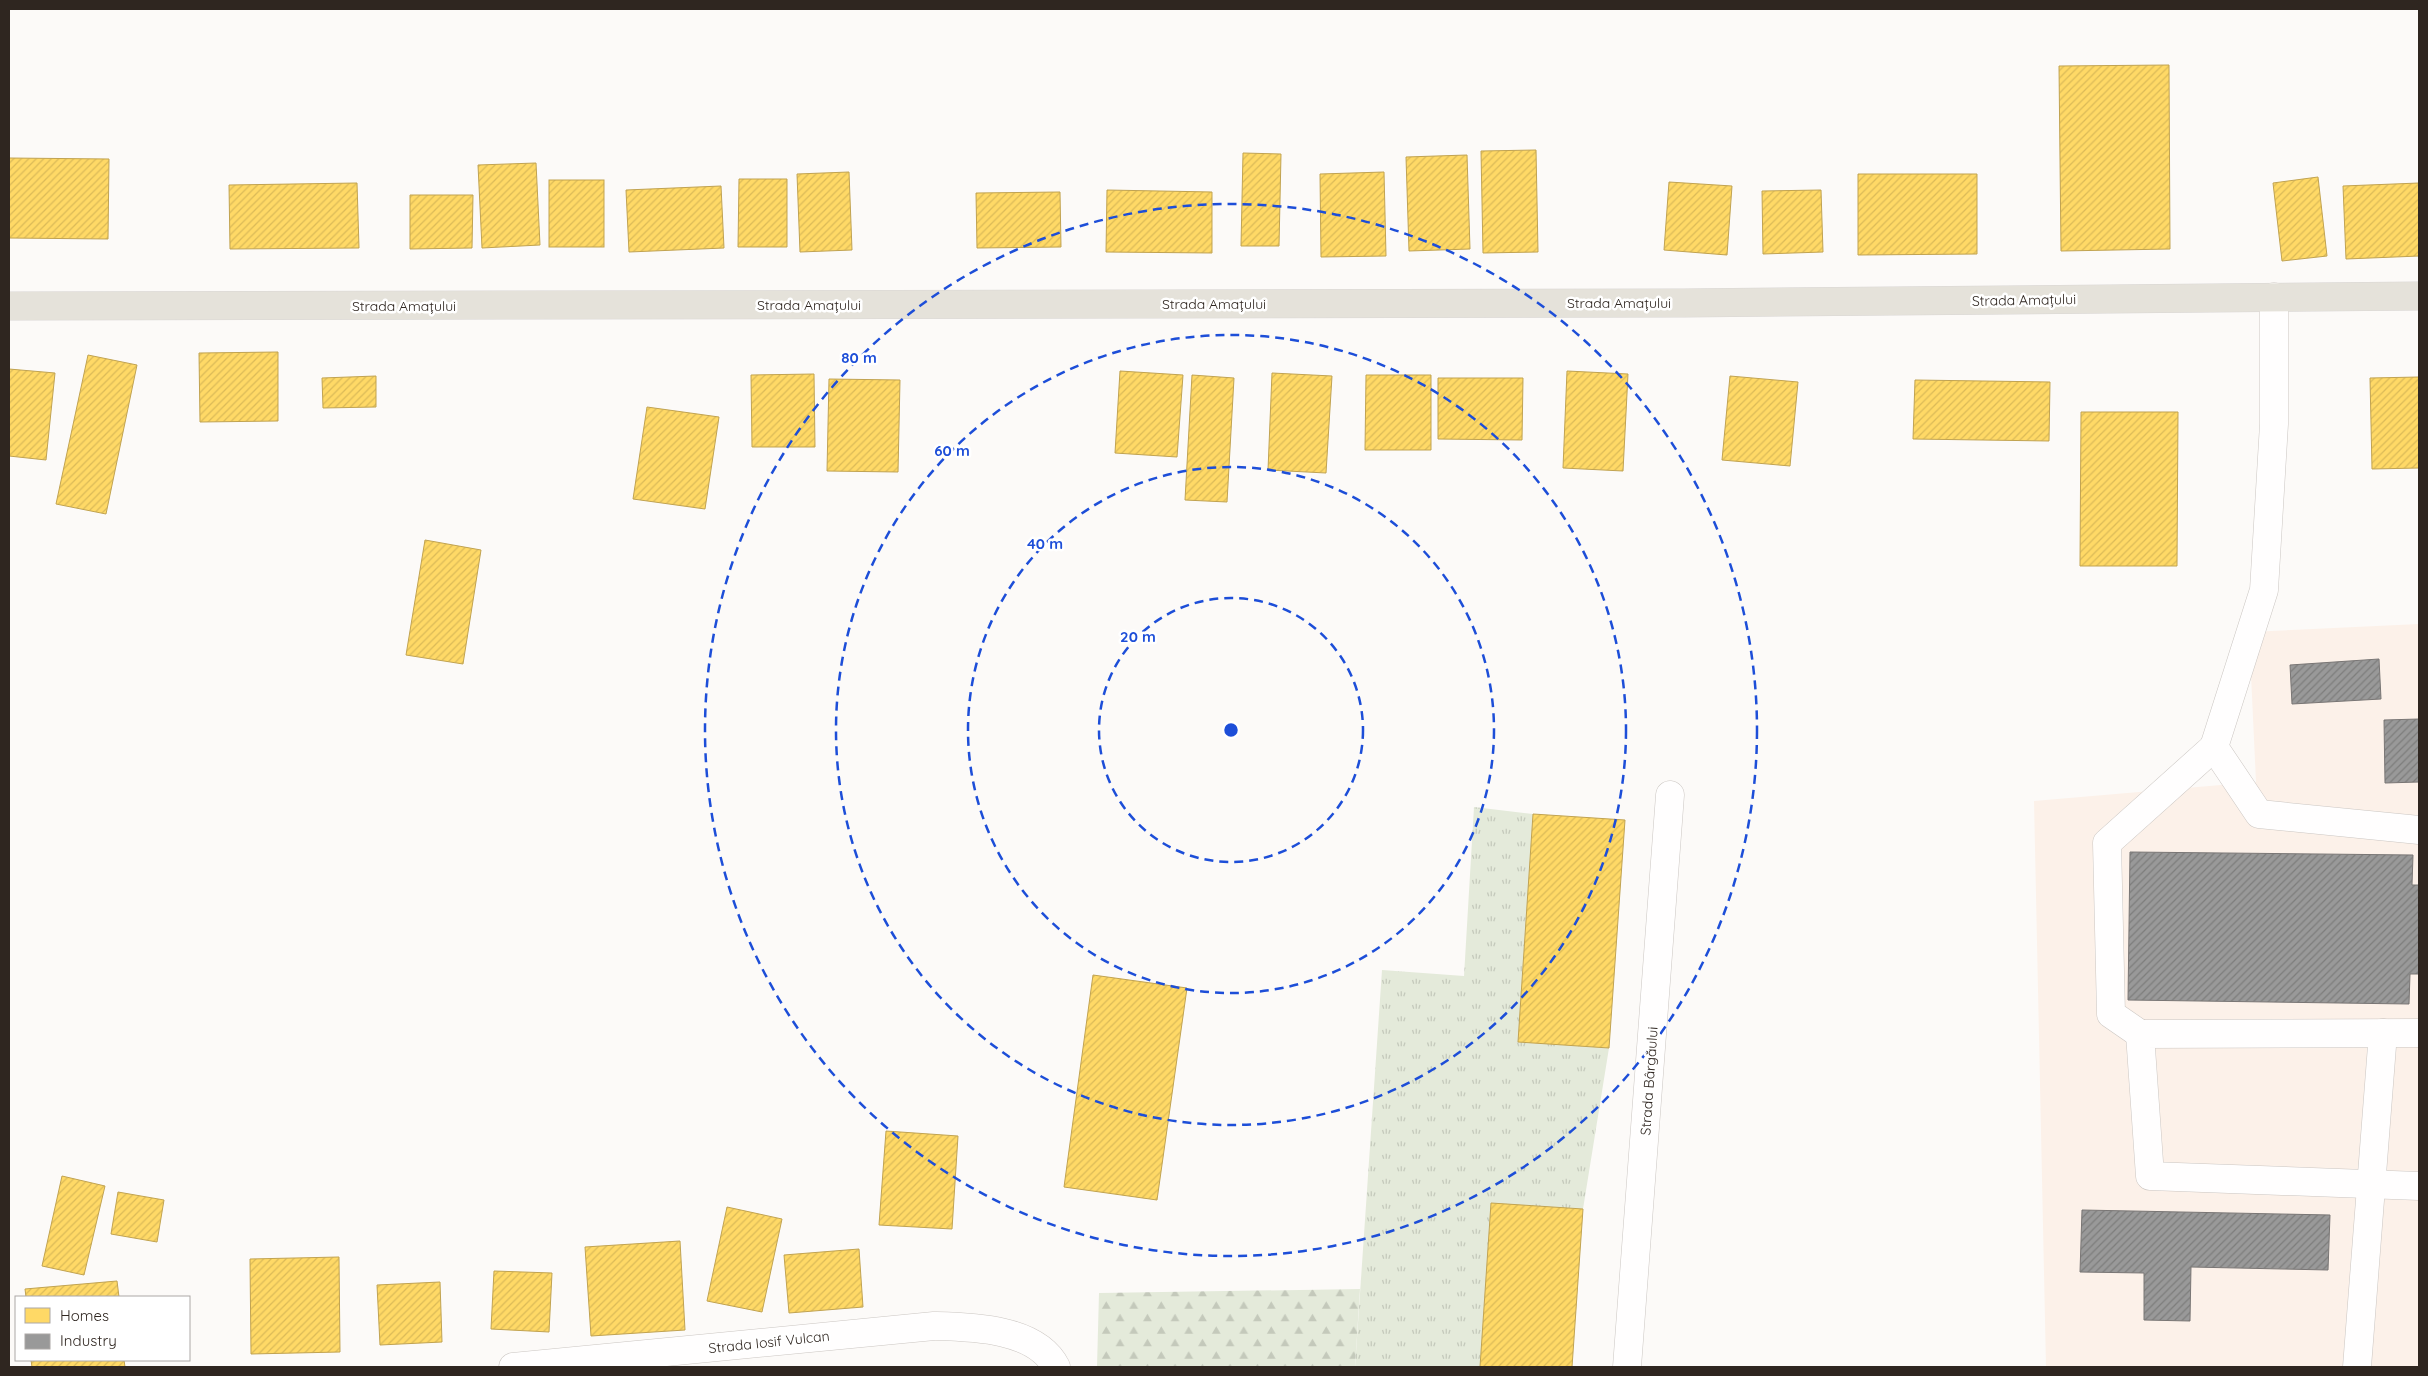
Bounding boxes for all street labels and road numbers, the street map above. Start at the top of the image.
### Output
street label: Strada Amațului [1972,290,2076,310]
street label: Strada Amațului [1567,294,1671,312]
street label: Strada Amațului [1162,295,1266,313]
street label: Strada Amațului [757,296,861,314]
street label: Strada Amațului [352,297,456,315]
street label: Strada Bârgăului [1636,1026,1662,1136]
street label: Strada Iosif Vulcan [708,1327,830,1357]

